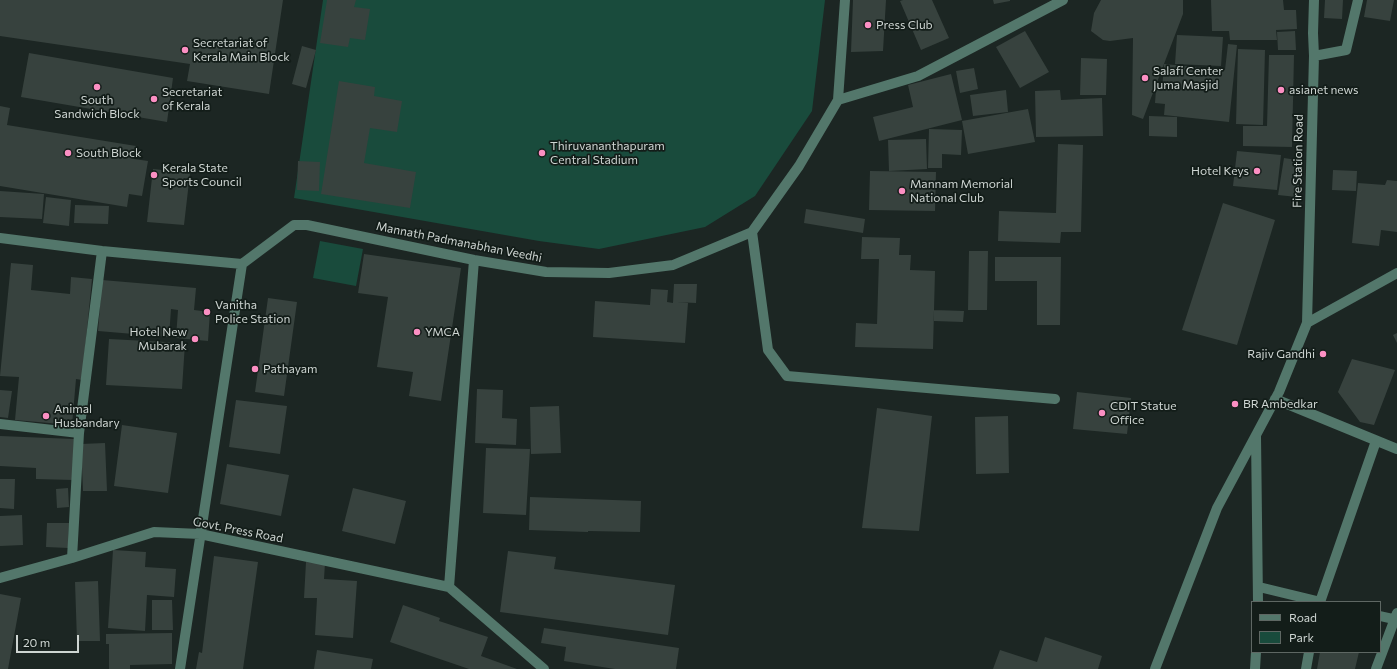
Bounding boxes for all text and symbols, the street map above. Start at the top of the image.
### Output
place label: Press Club [876,18,933,32]
marker: Press Club [863,20,873,30]
place label: Secretariat of Kerala Main Block [193,36,290,64]
marker: Secretariat of Kerala Main Block [180,45,190,55]
place label: Salafi Center Juma Masjid [1153,64,1223,92]
marker: Salafi Center Juma Masjid [1140,73,1150,83]
marker: South Sandwich Block [92,82,102,92]
place label: asianet news [1289,83,1359,97]
place label: Secretariat of Kerala [162,85,222,113]
marker: asianet news [1276,85,1286,95]
place label: South Sandwich Block [54,93,140,121]
marker: Secretariat of Kerala [149,94,159,104]
street label: Fire Station Road [1290,114,1306,208]
place label: Thiruvananthapuram Central Stadium [550,139,665,167]
place label: South Block [76,146,141,160]
marker: South Block [63,148,73,158]
marker: Thiruvananthapuram Central Stadium [537,148,547,158]
place label: Kerala State Sports Council [162,161,242,189]
place label: Hotel Keys [1191,164,1249,178]
marker: Hotel Keys [1252,166,1262,176]
marker: Kerala State Sports Council [149,170,159,180]
place label: Mannam Memorial National Club [910,177,1013,205]
marker: Mannam Memorial National Club [897,186,907,196]
street label: Mannath Padmanabhan Veedhi [375,219,543,265]
place label: Vanitha Police Station [215,298,290,326]
marker: Vanitha Police Station [202,307,212,317]
place label: Hotel New Mubarak [130,325,187,353]
place label: YMCA [425,325,460,339]
marker: YMCA [412,327,422,337]
marker: Hotel New Mubarak [190,334,200,344]
place label: Rajiv Gandhi [1247,347,1315,361]
marker: Rajiv Gandhi [1318,349,1328,359]
place label: Pathayam [263,362,318,376]
marker: Pathayam [250,364,260,374]
place label: BR Ambedkar [1243,397,1318,411]
place label: CDIT Statue Office [1110,399,1176,427]
marker: BR Ambedkar [1230,399,1240,409]
place label: Animal Husbandary [54,402,120,430]
marker: CDIT Statue Office [1097,408,1107,418]
marker: Animal Husbandary [41,411,51,421]
street label: Govt. Press Road [192,514,284,546]
legend [1251,601,1381,653]
text: Road [1289,610,1317,624]
scale bar [18,627,81,653]
text: Park [1289,630,1314,644]
text: 20 m [23,635,50,649]

